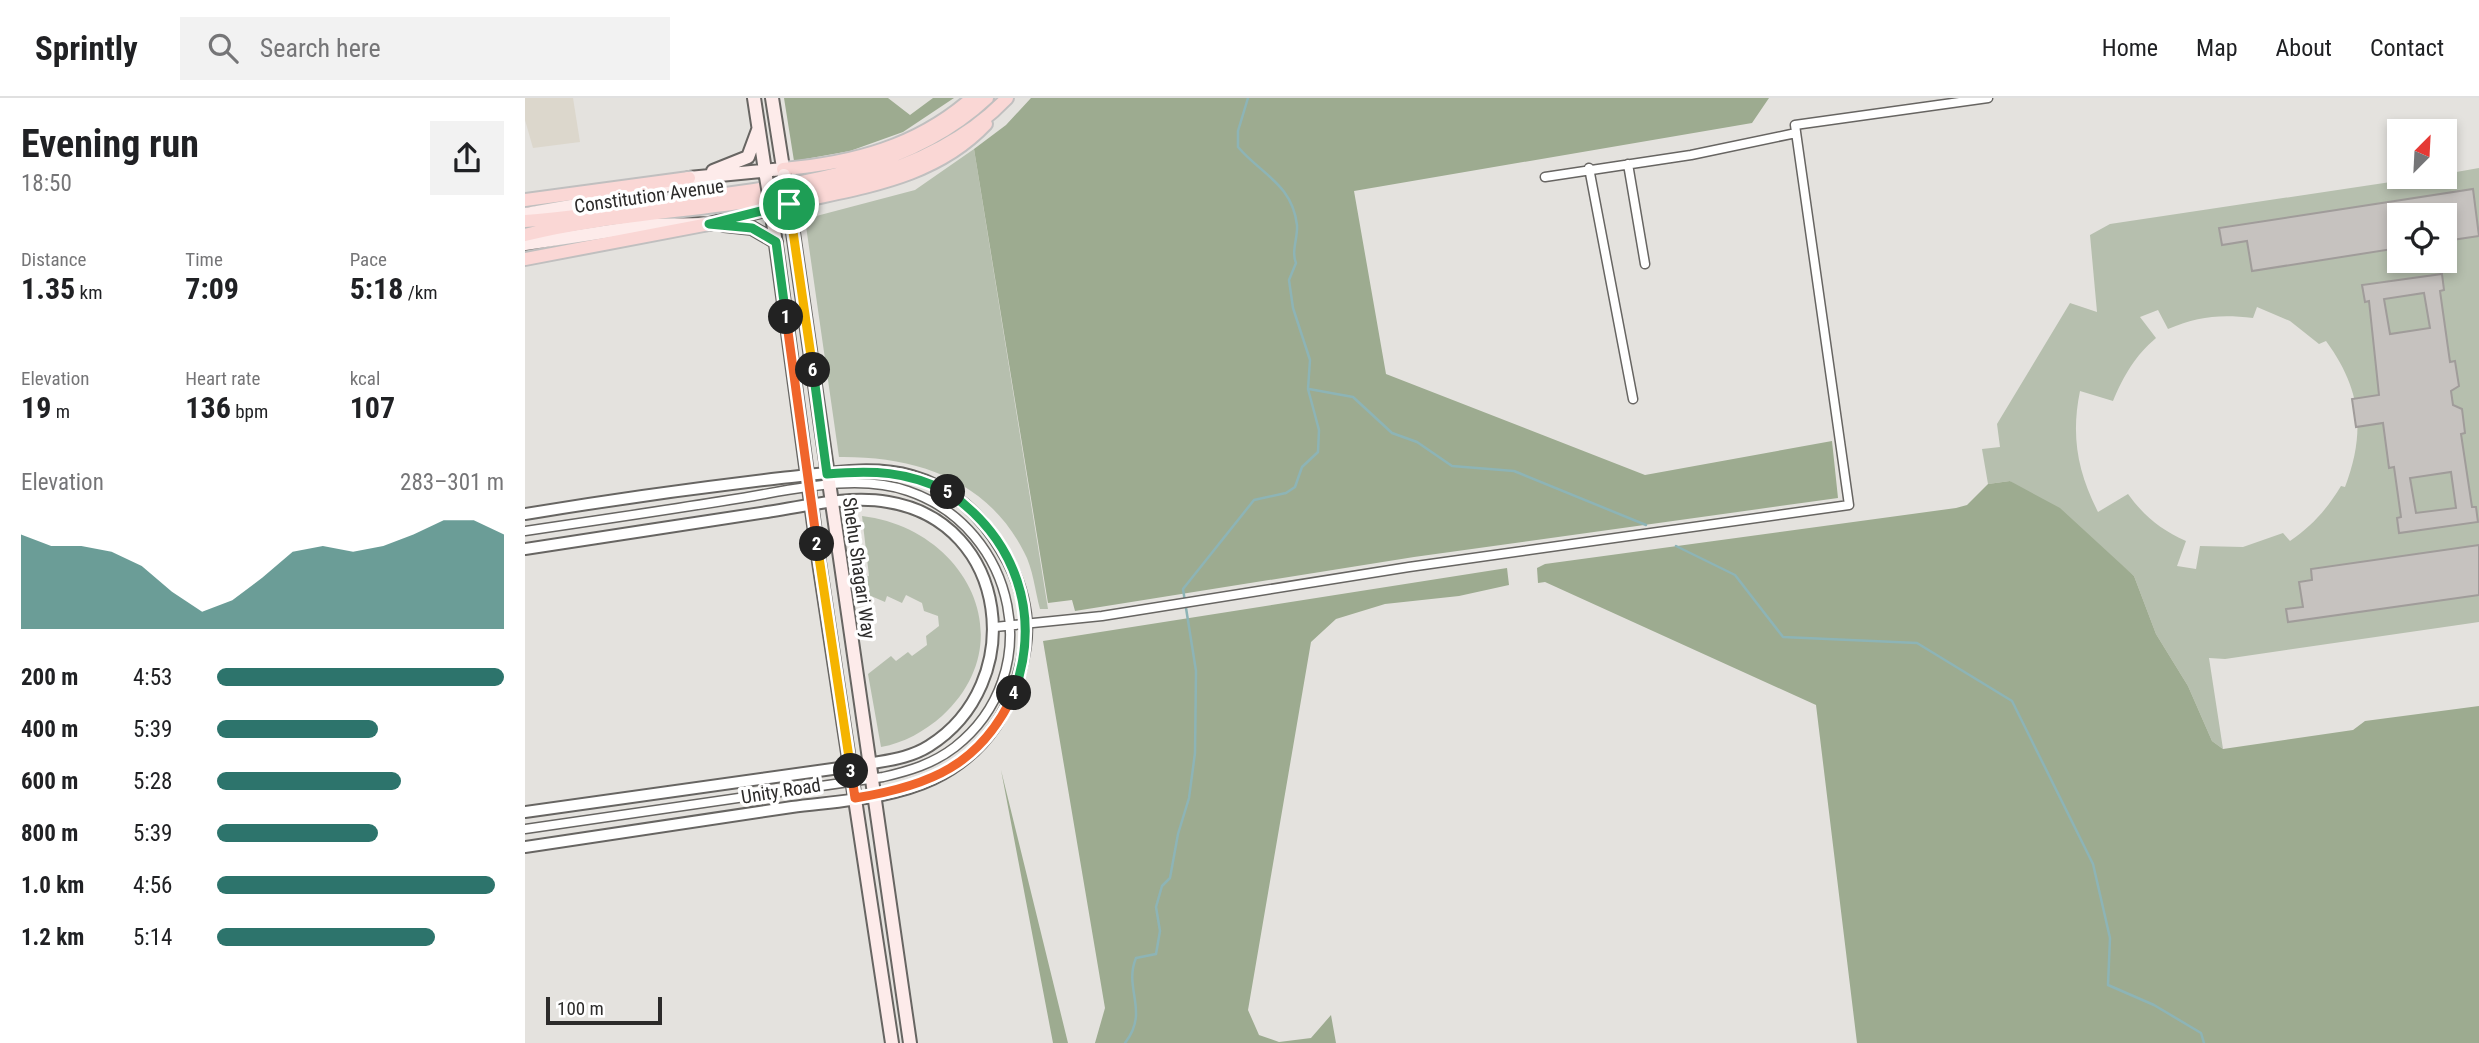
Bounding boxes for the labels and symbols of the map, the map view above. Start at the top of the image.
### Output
north arrow [2387,119,2457,189]
street label: Constitution Avenue [573,174,725,218]
pin [759,174,819,234]
pin: 1 [769,300,803,334]
pin: 6 [795,352,831,388]
pin: 5 [931,474,965,510]
street label: Shehu Shagari Way [838,496,880,640]
pin: 2 [799,526,835,562]
pin: 4 [997,676,1031,710]
pin: 3 [833,754,869,788]
street label: Unity Road [740,773,822,809]
scale bar [546,994,661,1026]

